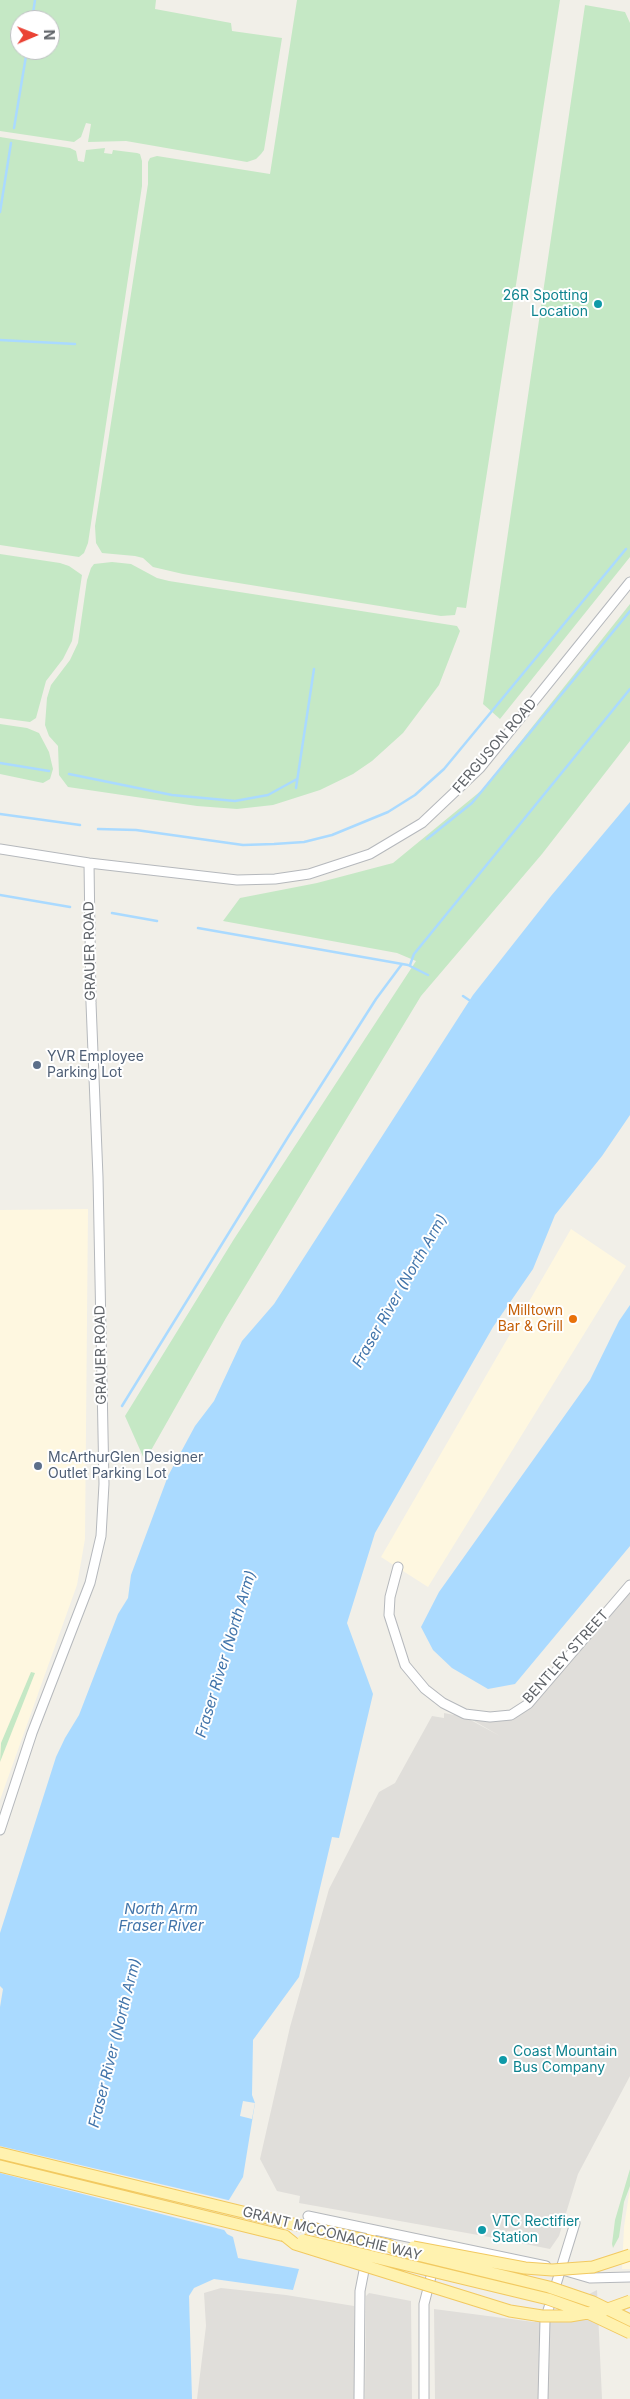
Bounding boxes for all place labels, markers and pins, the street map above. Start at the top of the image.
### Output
place label: 26R Spotting Location [503,288,588,321]
marker: 26R Spotting Location [592,298,604,310]
place label: YVR Employee Parking Lot [47,1049,144,1082]
marker: YVR Employee Parking Lot [31,1059,43,1071]
place label: Milltown Bar & Grill [498,1303,563,1335]
marker: Milltown Bar & Grill [567,1313,579,1325]
place label: McArthurGlen Designer Outlet Parking Lot [48,1450,203,1482]
marker: McArthurGlen Designer Outlet Parking Lot [32,1460,44,1472]
place label: Coast Mountain Bus Company [513,2044,617,2076]
marker: Coast Mountain Bus Company [497,2054,509,2066]
place label: VTC Rectifier Station [492,2214,579,2246]
marker: VTC Rectifier Station [476,2224,488,2236]

